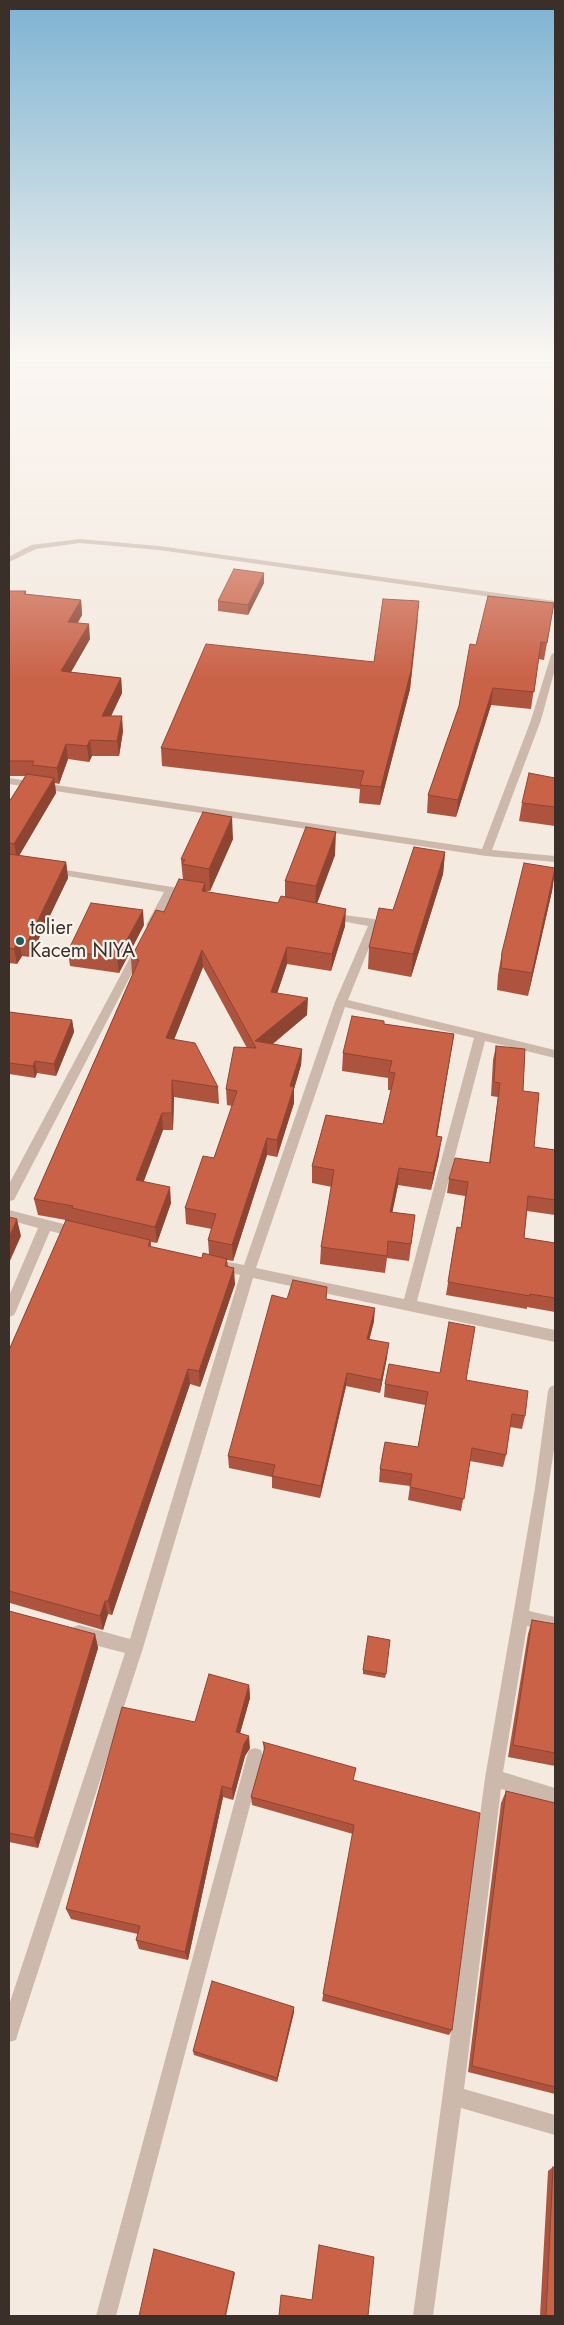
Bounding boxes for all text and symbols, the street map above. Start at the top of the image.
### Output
place label: tolier Kacem NIYA [30,917,135,964]
marker: tolier Kacem NIYA [14,935,26,947]

